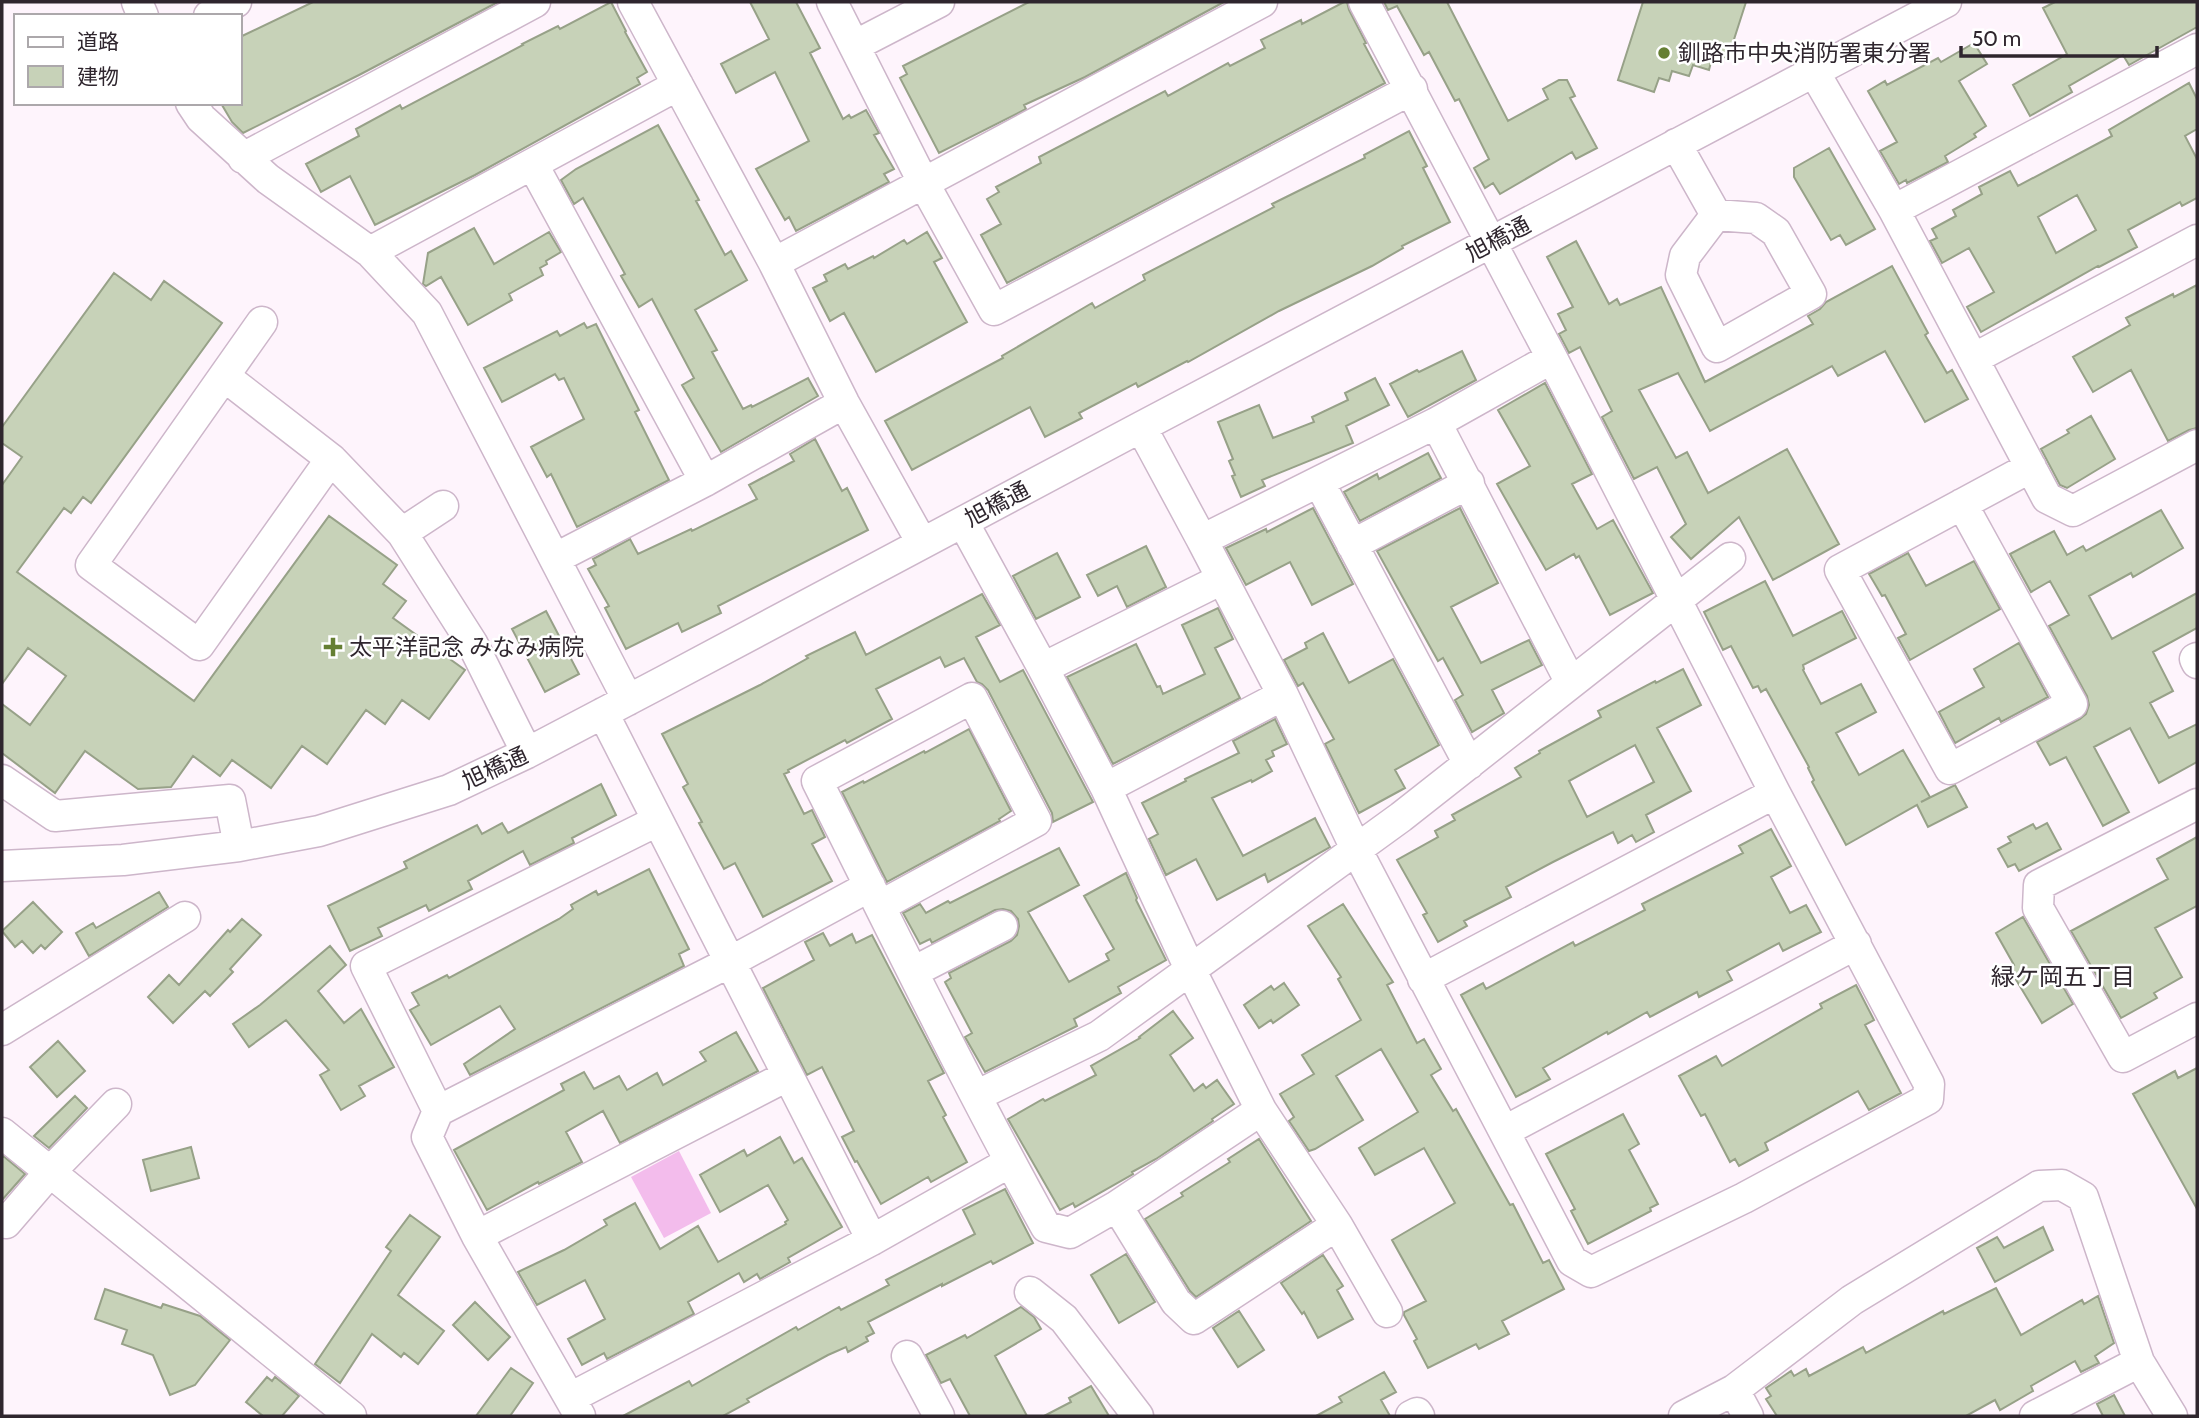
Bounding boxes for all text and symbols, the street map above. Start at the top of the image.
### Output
legend [14,14,242,105]
scale bar [1961,14,2157,58]
text: 50 m [1972,26,2021,51]
text: 道路 [77,29,119,54]
place label: 釧路市中央消防署東分署 [1678,39,1931,67]
marker: 釧路市中央消防署東分署 [1656,45,1672,61]
text: 建物 [77,64,119,89]
street label: 旭橋通 [1461,210,1535,268]
street label: 旭橋通 [960,475,1034,533]
place label: 太平洋記念 みなみ病院 [349,633,584,661]
marker: 太平洋記念 みなみ病院 [323,637,343,657]
street label: 旭橋通 [458,741,532,795]
district label: 緑ケ岡五丁目 [1991,962,2135,991]

